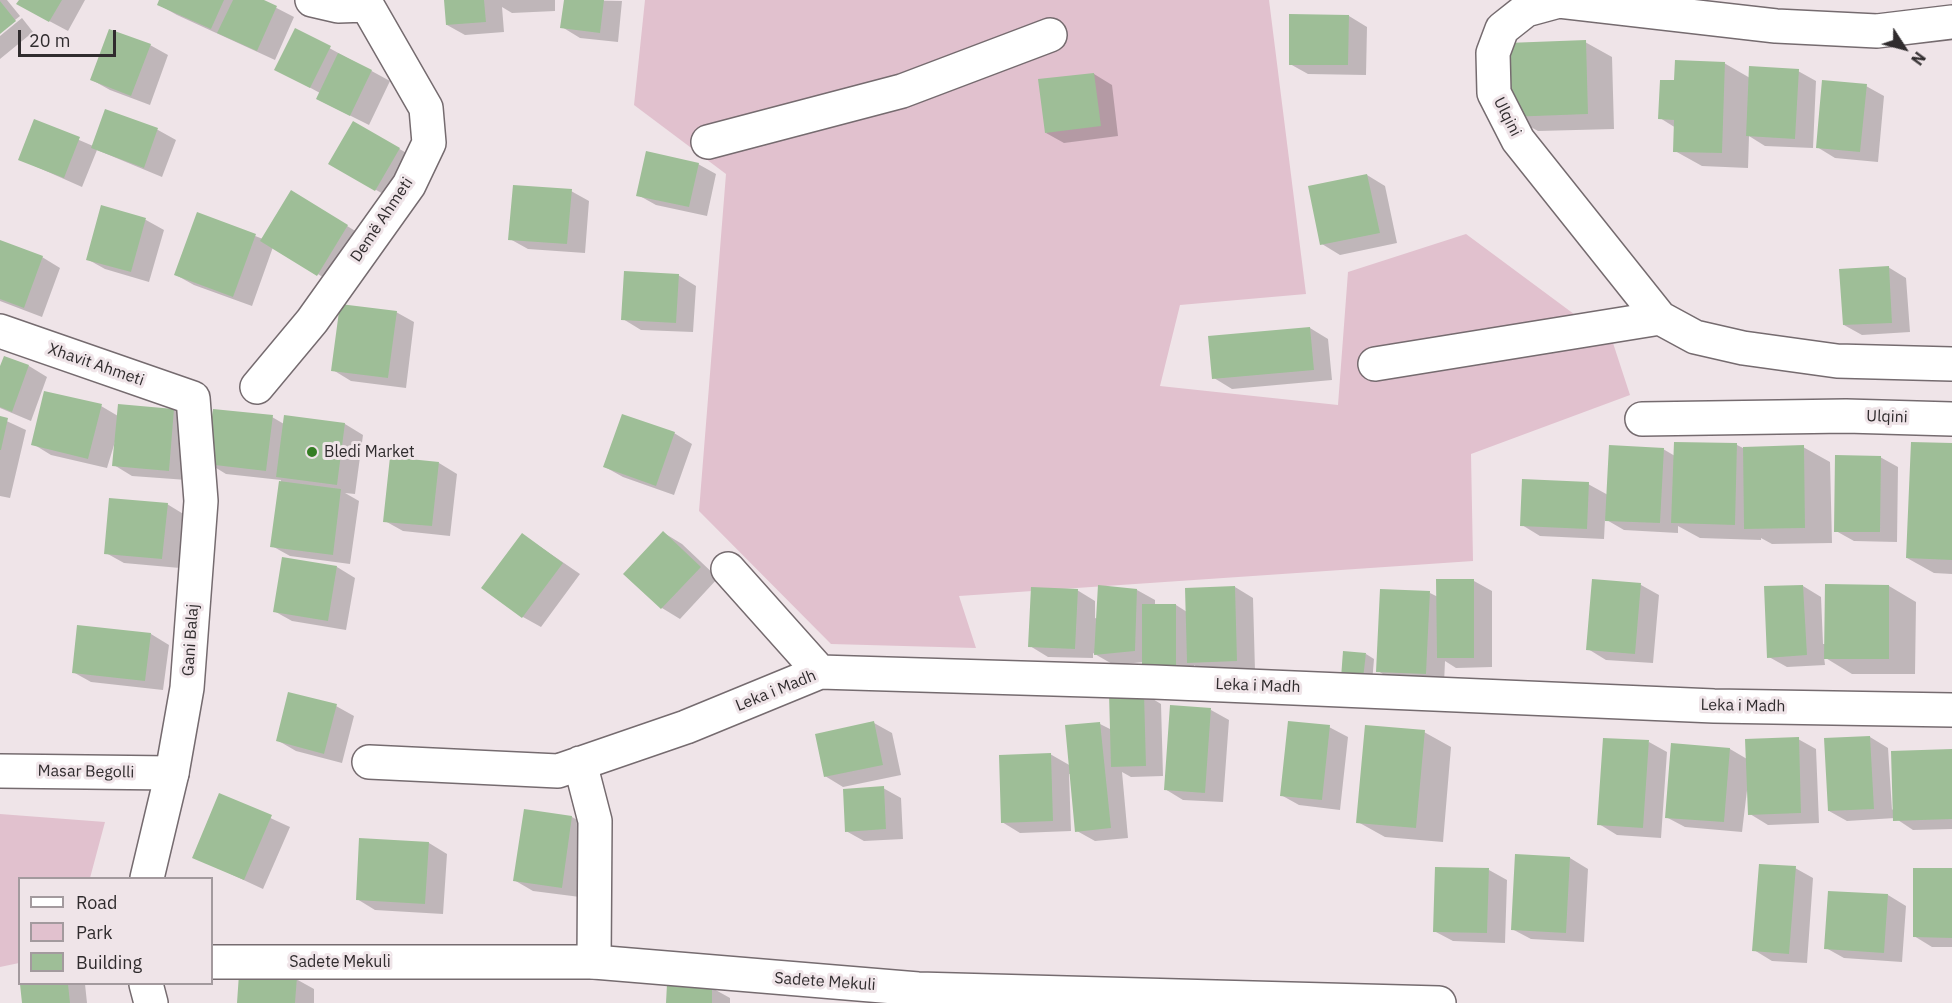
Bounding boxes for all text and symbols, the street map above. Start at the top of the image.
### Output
scale bar [21,18,118,56]
north arrow [1874,18,1934,78]
text: 20 m [29,29,71,52]
text: N [1907,48,1930,69]
street label: Ulqini [1489,94,1525,140]
street label: Demë Ahmeti [347,174,417,266]
street label: Xhavit Ahmeti [45,340,147,390]
street label: Ulqini [1866,407,1908,427]
place label: Bledi Market [324,442,415,462]
marker: Bledi Market [305,445,319,459]
street label: Gani Balaj [179,603,203,677]
street label: Leka i Madh [733,666,819,716]
street label: Leka i Madh [1215,675,1301,697]
street label: Leka i Madh [1700,696,1786,716]
street label: Masar Begolli [37,762,135,782]
legend [18,877,213,985]
text: Road [76,891,117,914]
text: Park [76,921,112,944]
text: Building [76,951,142,974]
street label: Sadete Mekuli [289,952,391,972]
street label: Sadete Mekuli [774,969,876,995]

